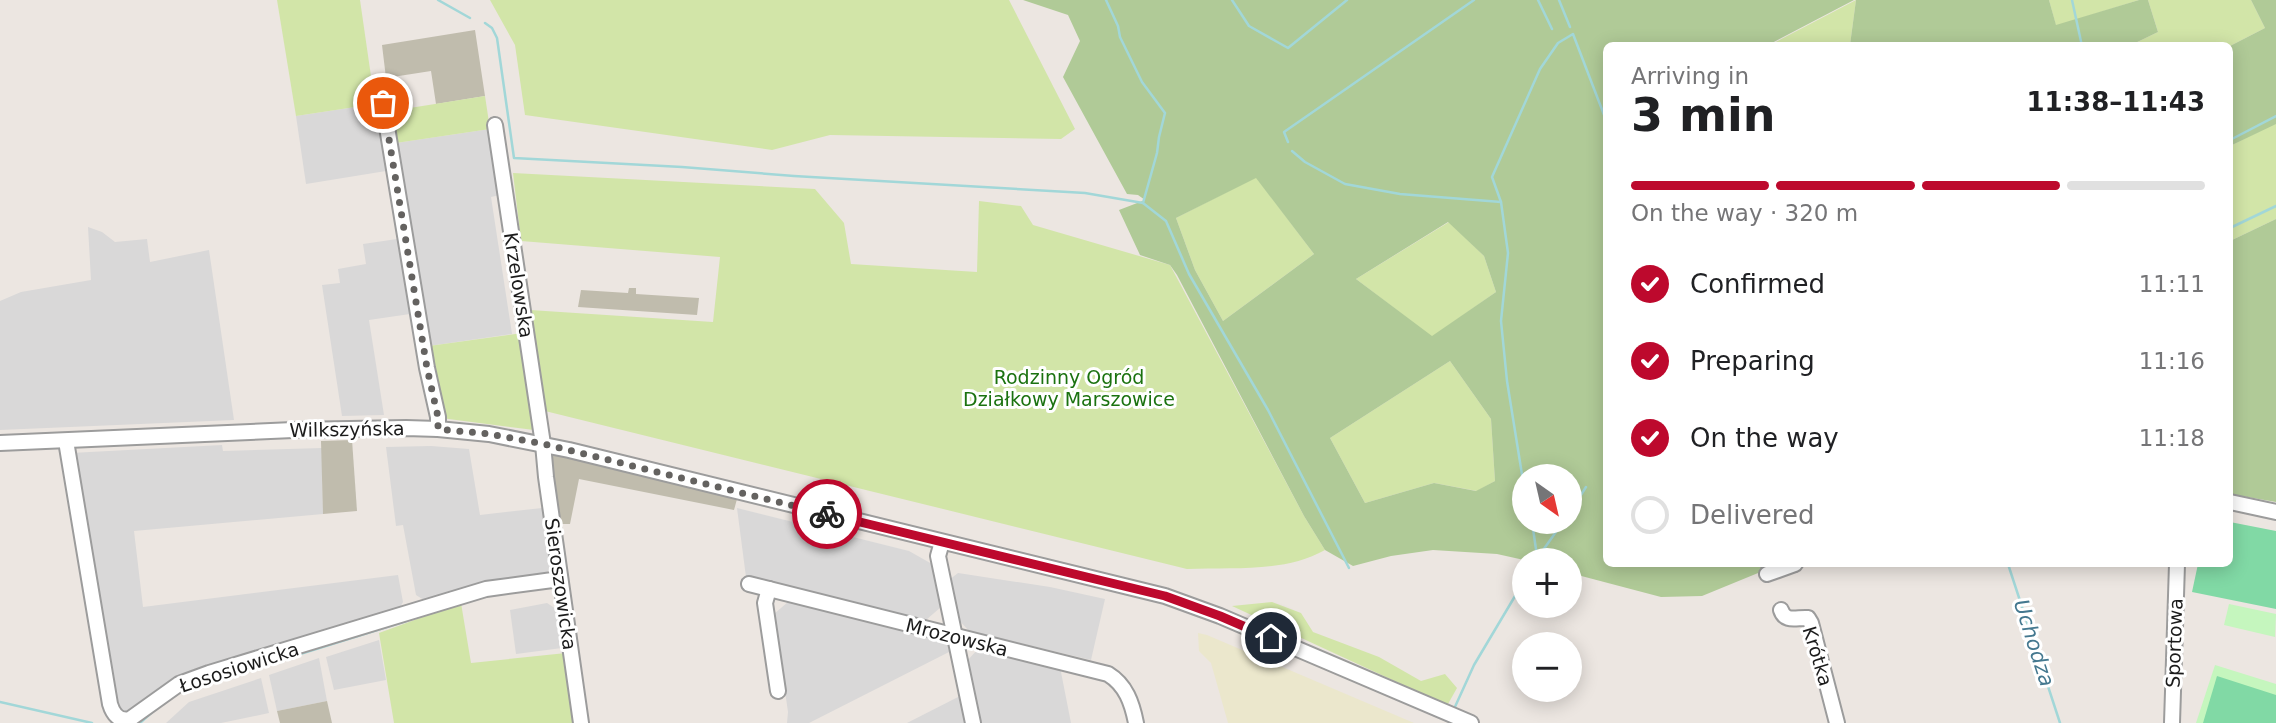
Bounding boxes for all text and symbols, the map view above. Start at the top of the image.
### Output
text: Arriving in [1631,63,1749,89]
pin [353,73,413,133]
icon: bag [364,84,402,122]
text: 11:38–11:43 [2026,87,2205,117]
text: 3 min [1631,88,1775,142]
text: On the way · 320 m [1631,200,1858,226]
street label: Krzelowska [500,231,538,339]
icon: check [1631,265,1669,303]
text: Confirmed [1690,269,1825,299]
text: 11:11 [2139,271,2205,297]
icon: check [1631,342,1669,380]
text: Preparing [1690,346,1815,376]
text: 11:16 [2139,348,2205,374]
park label: Rodzinny Ogród Działkowy Marszowice [963,366,1175,410]
street label: Wilkszyńska [289,417,405,441]
icon: check [1631,419,1669,457]
text: On the way [1690,423,1839,453]
text: 11:18 [2139,425,2205,451]
north arrow [1512,464,1582,534]
map controls [1512,464,1582,702]
courier [792,479,862,549]
icon: bike [808,495,846,533]
text: Delivered [1690,500,1814,530]
street label: Sieroszowicka [541,517,581,651]
button: + [1512,548,1582,618]
water label: Uchodza [2009,596,2059,690]
street label: Sportowa [2161,598,2187,688]
pin [1241,608,1301,668]
street label: Mrozowska [904,614,1010,660]
icon: home [1252,619,1290,657]
street label: Krótka [1799,623,1837,689]
button: − [1512,632,1582,702]
street label: Łososiowicka [176,637,301,697]

